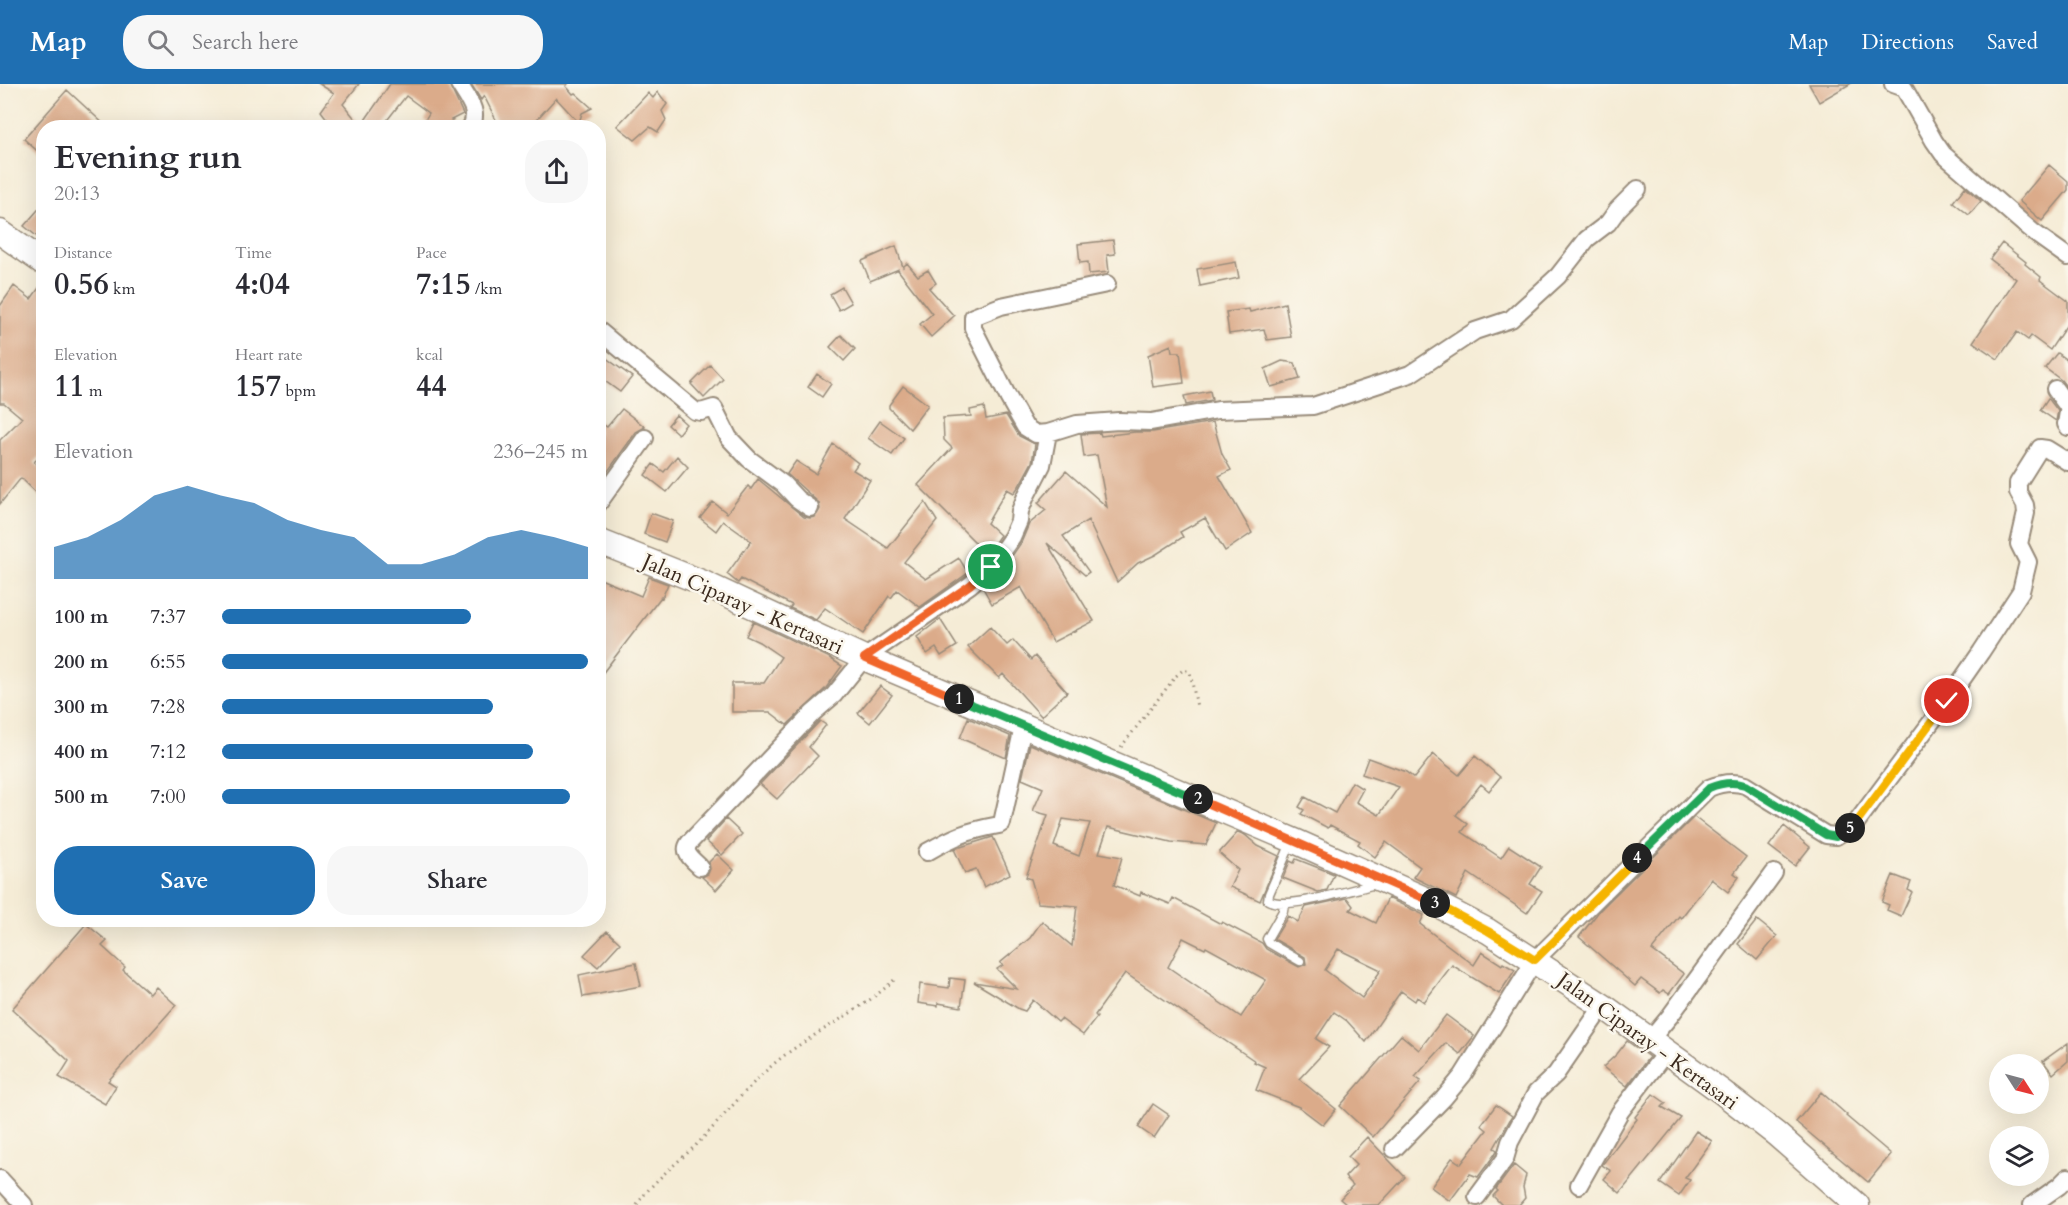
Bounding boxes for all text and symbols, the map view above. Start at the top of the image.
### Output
search box [123,15,543,69]
text: Map [30,23,87,61]
icon: search [144,26,177,59]
text: Search here [192,27,299,57]
text: Map [1788,28,1828,57]
text: Directions [1861,28,1954,57]
text: Saved [1987,28,2038,57]
text: Evening run [54,135,242,180]
button: share [525,140,588,203]
text: 20:13 [54,180,100,207]
text: Distance [54,242,112,264]
text: Time [235,242,272,264]
text: Pace [416,242,447,264]
text: 0.56 [54,264,109,305]
text: 4:04 [235,264,290,305]
text: 7:15 [416,264,471,305]
text: km [109,278,135,300]
text: /km [471,278,502,300]
text: Elevation [54,344,118,366]
text: Heart rate [235,344,303,366]
text: kcal [416,344,443,366]
text: 11 [54,366,85,407]
text: 157 [235,366,281,407]
text: 44 [416,366,447,407]
text: m [85,380,103,402]
text: bpm [281,380,316,402]
text: Elevation [54,438,133,465]
text: 236–245 m [493,438,588,465]
pin [965,541,1016,592]
street label: Jalan Ciparay - Kertasari [635,546,848,662]
icon: arrive [974,550,1007,583]
text: 100 m [54,603,109,630]
text: 7:37 [150,603,186,630]
text: 200 m [54,648,109,675]
text: 6:55 [150,648,186,675]
pin [1921,675,1972,726]
pin: 1 [944,684,974,714]
icon: check [1930,684,1963,717]
text: 1 [955,688,963,710]
text: 300 m [54,693,109,720]
text: 7:28 [150,693,186,720]
text: 400 m [54,738,109,765]
text: 7:12 [150,738,186,765]
text: 500 m [54,783,109,810]
text: 7:00 [150,783,186,810]
pin: 2 [1183,784,1213,814]
text: 2 [1194,788,1202,810]
pin: 5 [1835,813,1865,843]
text: 5 [1846,817,1854,839]
pin: 4 [1622,843,1652,873]
button: Save [54,846,315,915]
button: Share [327,846,588,915]
text: 4 [1633,847,1641,869]
pin: 3 [1420,888,1450,918]
text: 3 [1431,892,1439,914]
street label: Jalan Ciparay - Kertasari [1549,964,1744,1117]
north arrow [1989,1054,2049,1114]
map controls [1989,1054,2049,1186]
button: layers [1989,1126,2049,1186]

